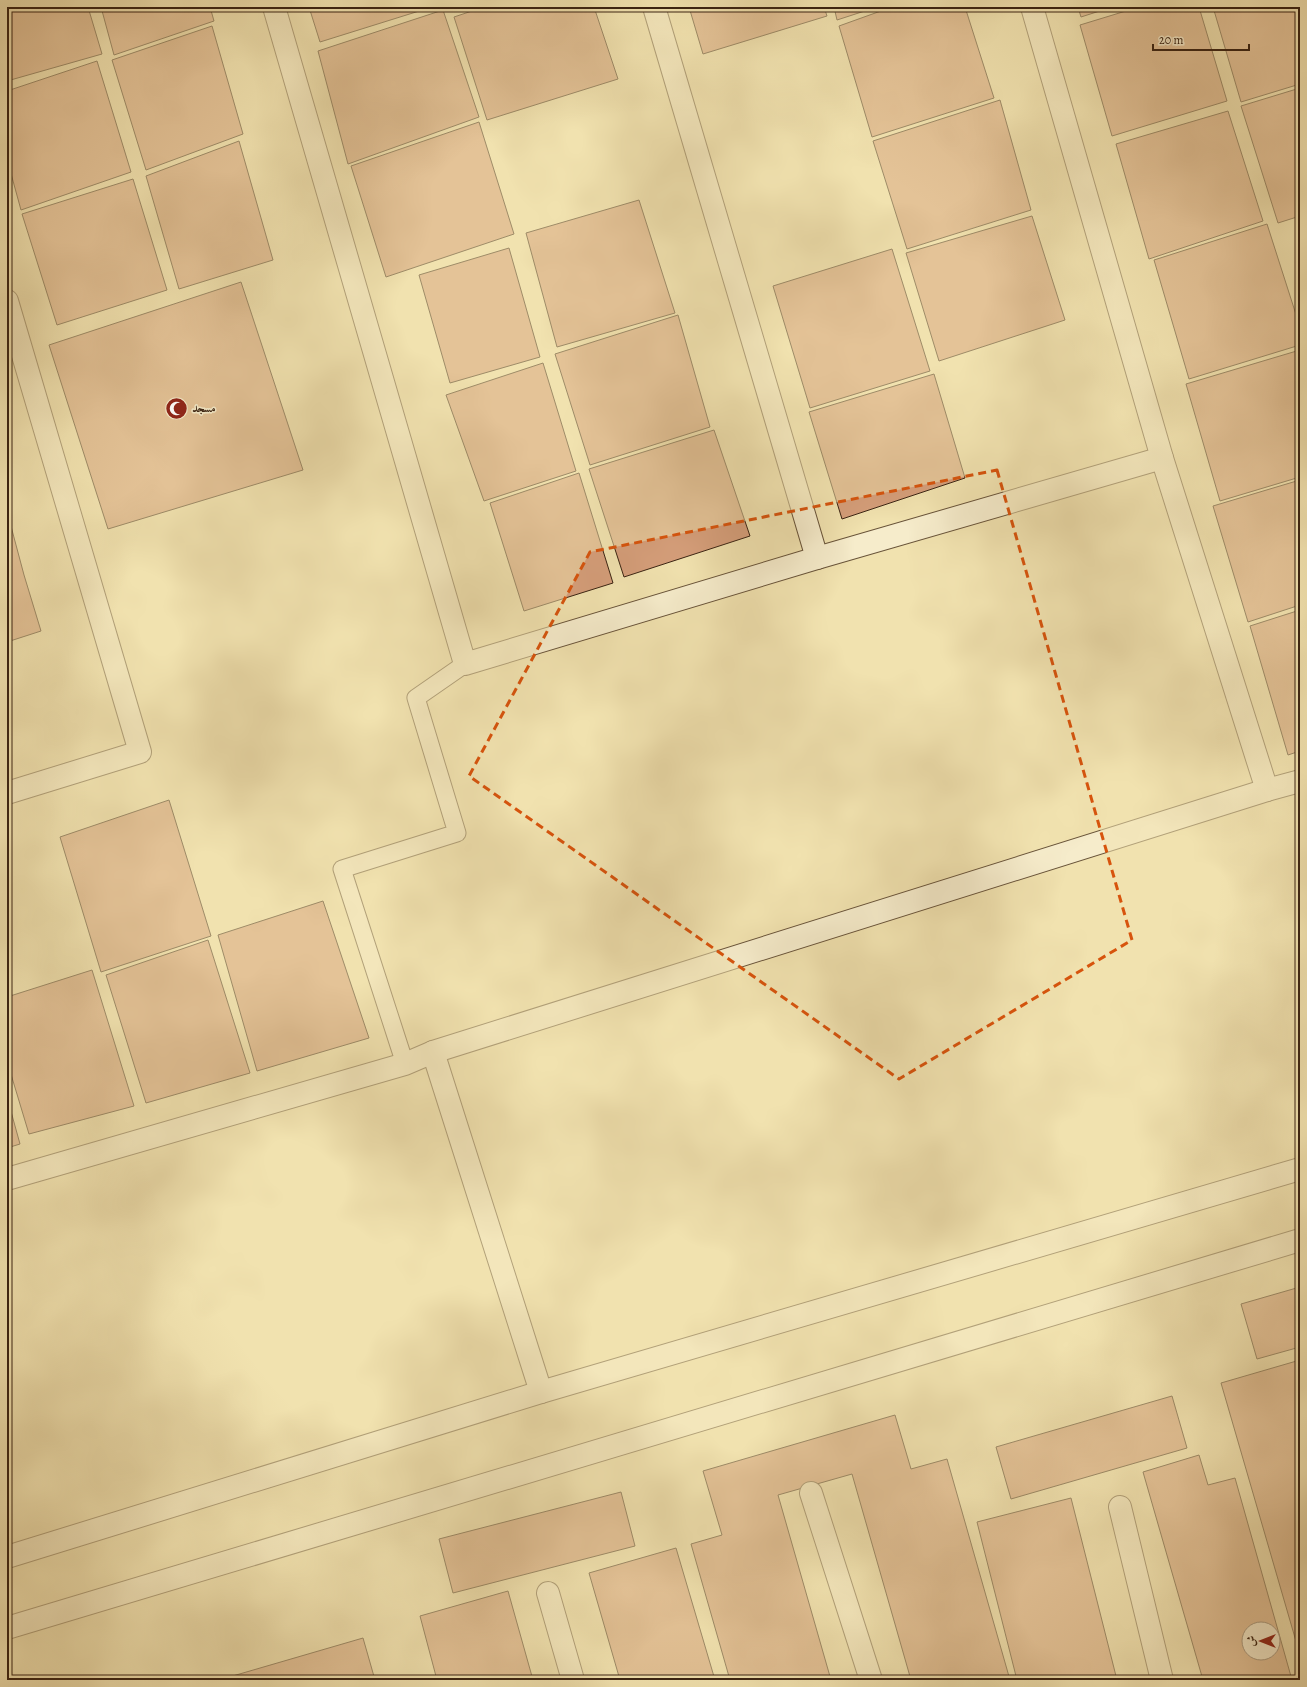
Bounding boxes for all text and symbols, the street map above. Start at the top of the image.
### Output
scale bar [1153,26,1249,52]
text: 20 m [1159,32,1183,48]
mosque icon: مسجد [163,395,189,421]
place label: مسجد [192,400,216,416]
north arrow [1241,1621,1281,1661]
text: ش [1244,1635,1259,1646]

